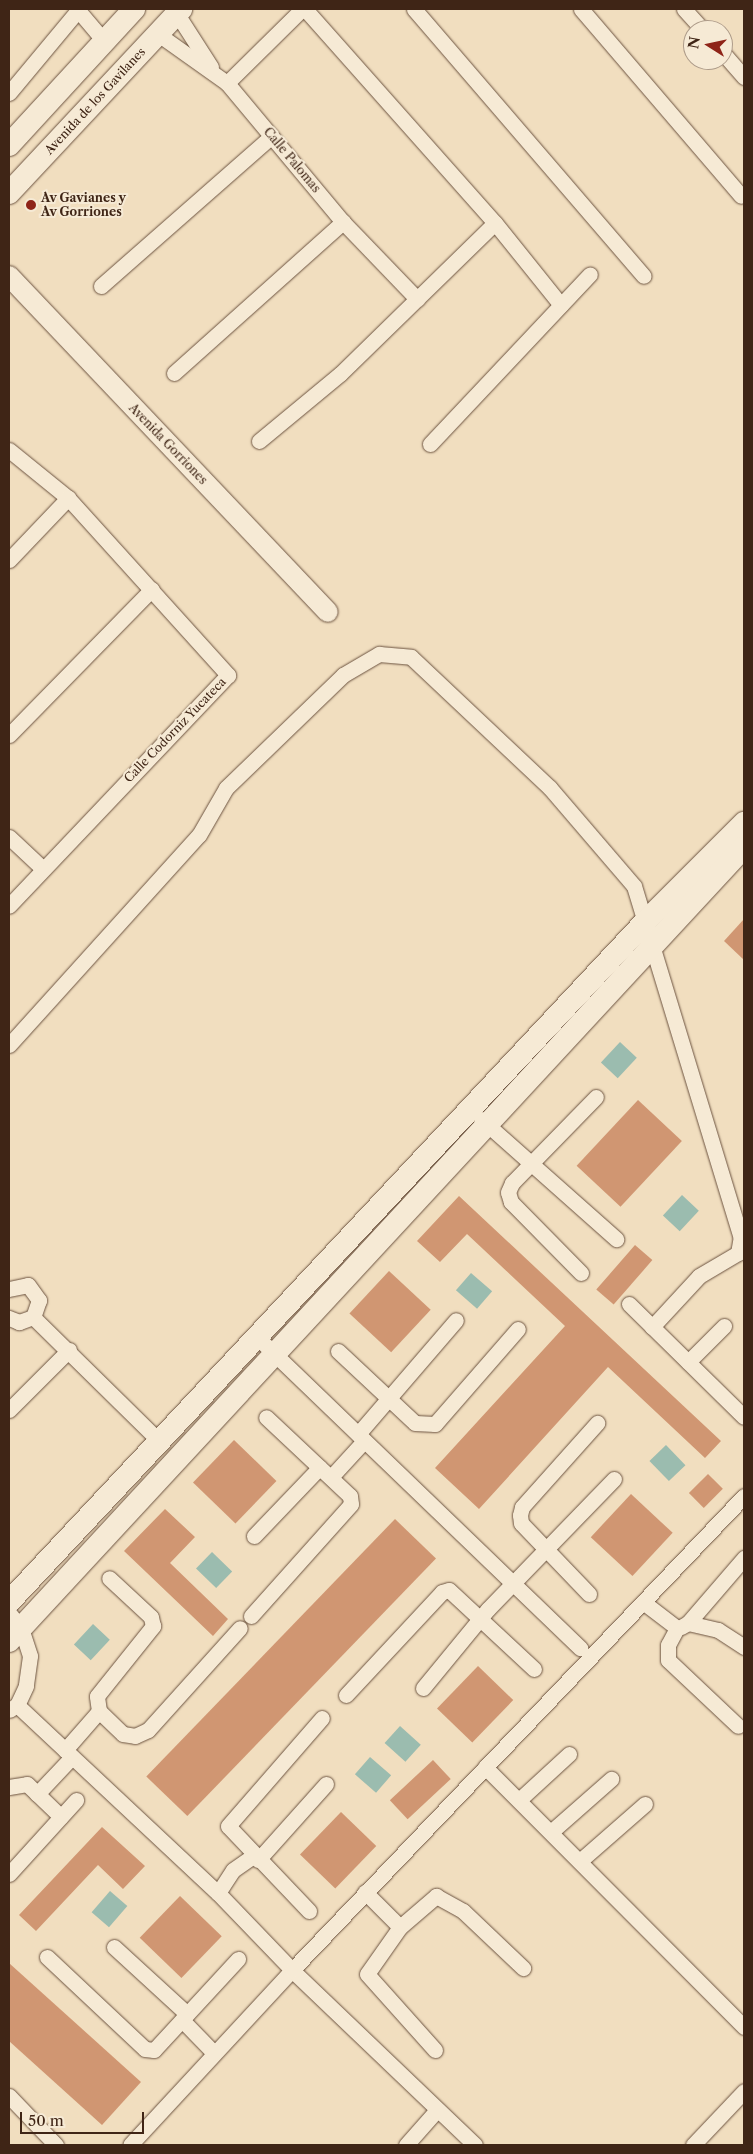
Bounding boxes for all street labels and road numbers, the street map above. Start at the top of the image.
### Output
street label: Avenida de los Gavilanes [42,45,148,157]
street label: Calle Palomas [261,125,323,195]
street label: Avenida Gorriones [126,401,210,487]
street label: Calle Codorniz Yucateca [121,674,229,786]

